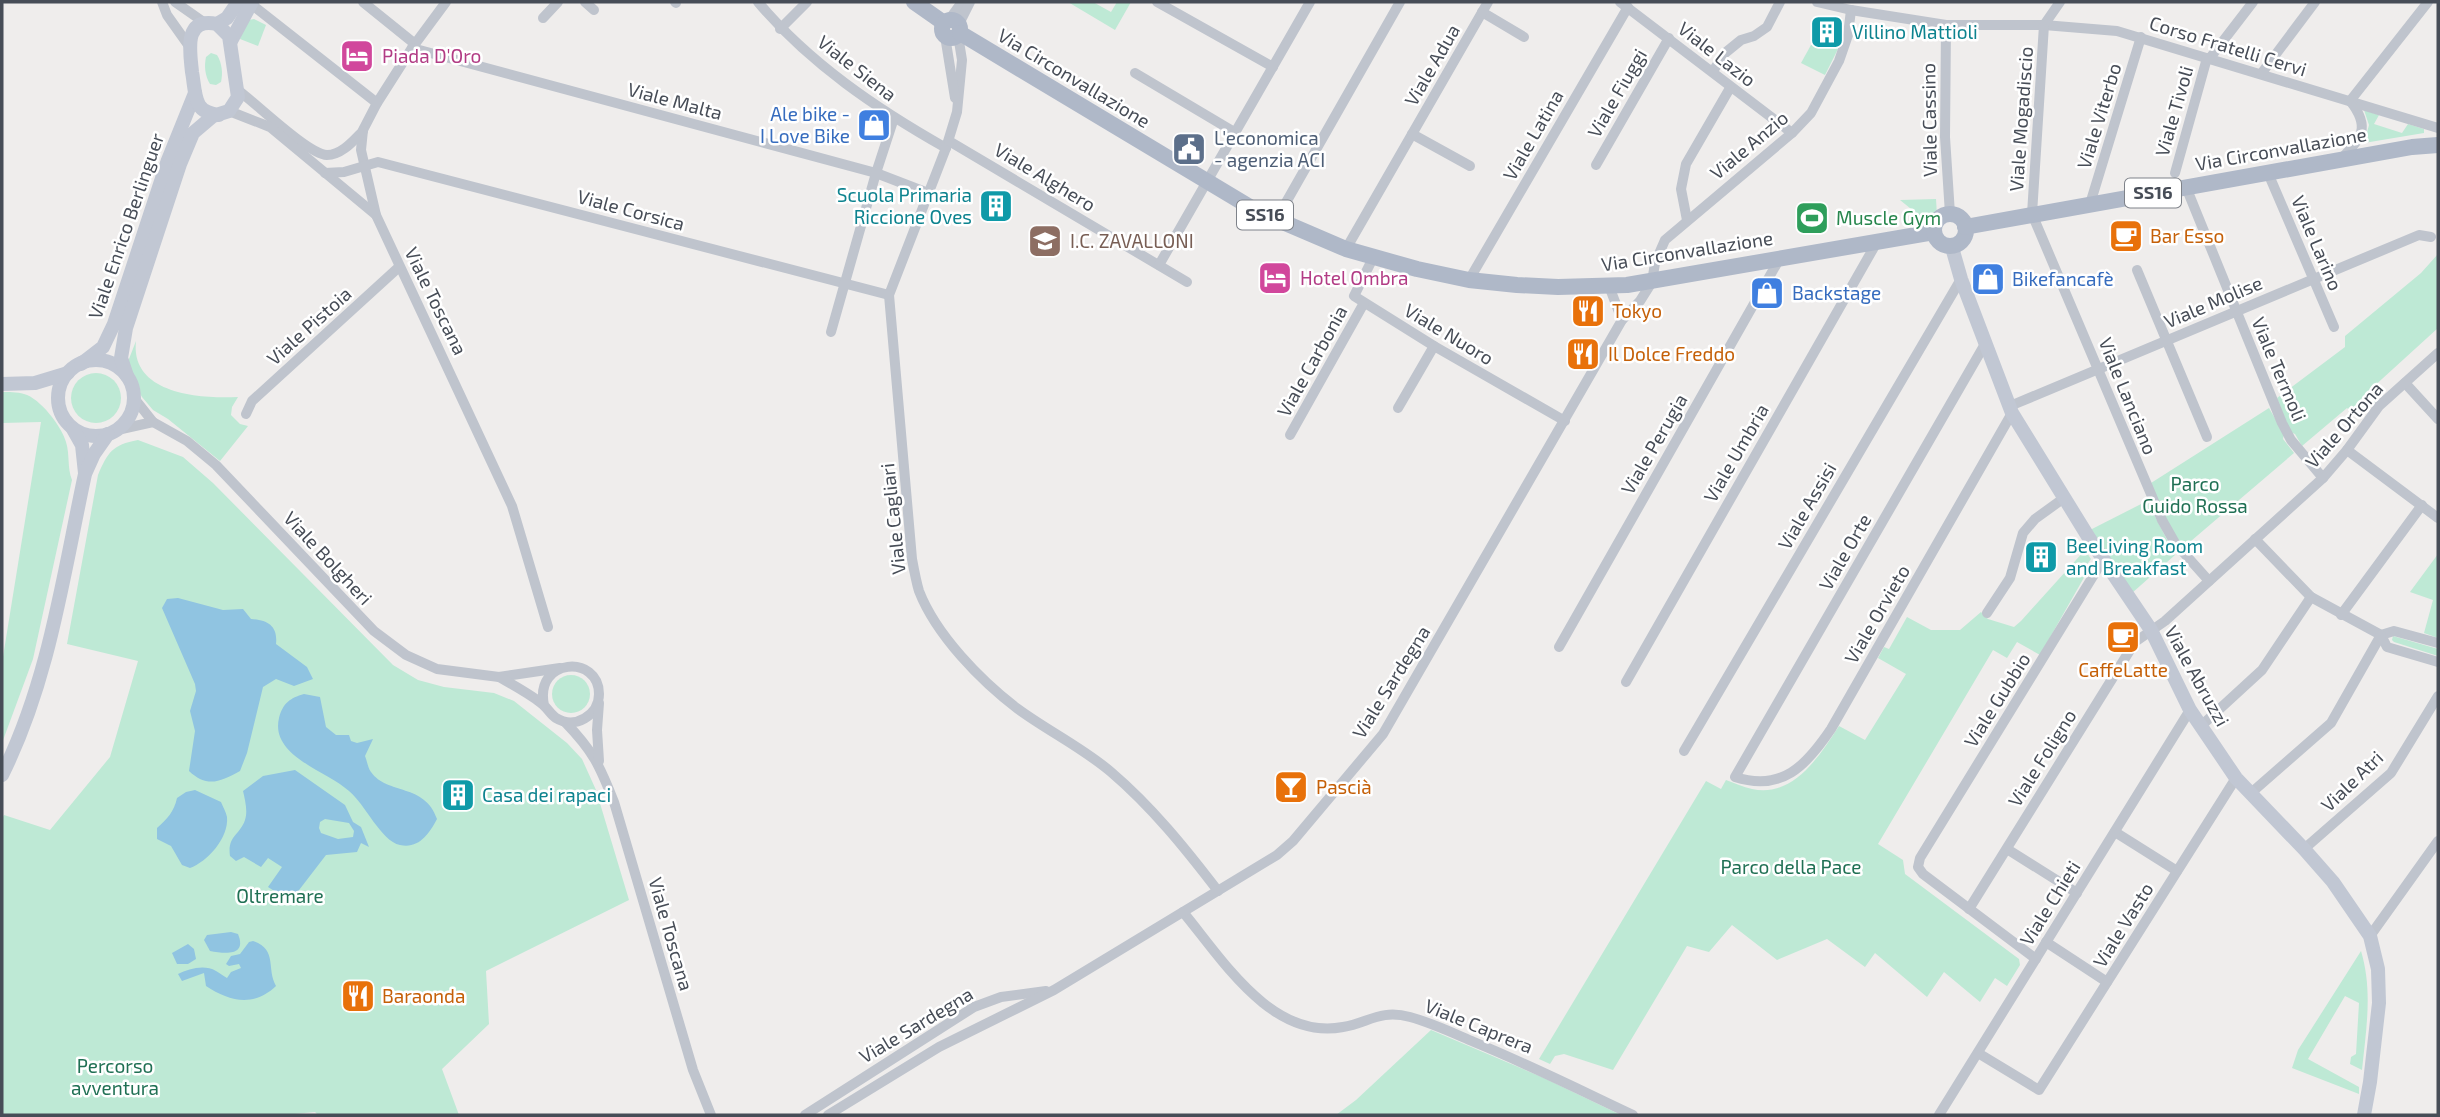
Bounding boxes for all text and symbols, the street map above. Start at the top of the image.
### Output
street label: Corso Fratelli Cervi [2147,11,2309,80]
building icon: Villino Mattioli [1808,13,1846,51]
street label: Viale Lazio [1674,16,1761,91]
street label: Viale Adua [1399,20,1464,110]
place label: Villino Mattioli [1852,20,1978,43]
street label: Via Circonvallazione [994,23,1154,132]
street label: Viale Siena [813,30,901,106]
hotel icon: Piada D'Oro [338,37,376,75]
place label: Piada D'Oro [382,44,481,67]
street label: Viale Fiuggi [1582,44,1651,141]
street label: Viale Mogadiscio [2004,46,2037,192]
street label: Viale Viterbo [2072,60,2125,171]
street label: Viale Cassino [1916,63,1941,177]
street label: Viale Tivoli [2150,63,2197,159]
street label: Viale Malta [625,77,725,124]
street label: Viale Latina [1498,86,1568,184]
place label: Ale bike - I Love Bike [760,102,850,147]
street label: Viale Anzio [1705,105,1792,184]
shop icon: Ale bike - I Love Bike [855,106,893,144]
street label: Via Circonvallazione [2194,122,2368,175]
place label: L'economica - agenzia ACI [1214,126,1325,171]
street label: Viale Enrico Berlinguer [83,129,168,322]
public building icon: L'economica - agenzia ACI [1170,130,1208,168]
street label: Viale Alghero [991,137,1100,216]
road number: SS16 [2125,178,2181,208]
place label: Scuola Primaria Riccione Oves [837,183,972,228]
street label: Viale Corsica [575,184,687,235]
building icon: Scuola Primaria Riccione Oves [977,187,1015,225]
street label: Viale Larino [2287,192,2348,294]
sports icon: Muscle Gym [1793,199,1831,237]
road number: SS16 [1237,200,1293,230]
place label: Muscle Gym [1836,206,1941,229]
cafe icon: Bar Esso [2107,217,2145,255]
school or university icon: I.C. ZAVALLONI [1026,222,1064,260]
place label: Bar Esso [2150,224,2224,247]
street label: Via Circonvallazione [1599,226,1774,275]
place label: I.C. ZAVALLONI [1070,229,1194,252]
street label: Viale Toscana [400,243,472,358]
hotel icon: Hotel Ombra [1256,259,1294,297]
shop icon: Bikefancafè [1969,260,2007,298]
place label: Hotel Ombra [1300,266,1409,289]
place label: Bikefancafè [2012,267,2114,290]
street label: Viale Molise [2160,271,2265,333]
shop icon: Backstage [1748,274,1786,312]
place label: Backstage [1792,281,1881,304]
street label: Viale Pistoia [262,282,356,369]
restaurant icon: Tokyo [1569,292,1607,330]
street label: Viale Nuoro [1400,298,1498,369]
place label: Tokyo [1612,299,1662,322]
street label: Viale Carbonia [1272,301,1352,420]
street label: Viale Termoli [2247,313,2312,424]
street label: Viale Lanciano [2095,334,2162,458]
restaurant icon: Il Dolce Freddo [1564,335,1602,373]
place label: Il Dolce Freddo [1608,342,1735,365]
street label: Viale Ortona [2300,377,2387,472]
street label: Viale Perugia [1616,389,1692,498]
street label: Viale Umbria [1698,400,1773,506]
street label: Viale Assisi [1772,458,1841,553]
street label: Viale Cagliari [875,462,910,576]
park label: Parco Guido Rossa [2142,472,2248,517]
street label: Viale Bolgheri [279,506,377,609]
street label: Viale Orte [1813,509,1876,594]
place label: BeeLiving Room and Breakfast [2066,534,2203,579]
building icon: BeeLiving Room and Breakfast [2022,538,2060,576]
street label: Viale Orvieto [1839,560,1914,667]
cafe icon: CaffeLatte [2104,618,2142,656]
street label: Viale Sardegna [1347,621,1434,742]
street label: Viale Abruzzi [2160,621,2235,730]
street label: Viale Gubbio [1959,648,2035,751]
place label: CaffeLatte [2078,658,2168,681]
street label: Viale Foligno [2003,705,2081,811]
street label: Viale Atri [2316,745,2388,816]
bar icon: Pascià [1272,768,1310,806]
place label: Pascià [1316,775,1372,798]
building icon: Casa dei rapaci [439,776,477,814]
place label: Casa dei rapaci [482,783,611,806]
park label: Parco della Pace [1720,855,1862,878]
street label: Viale Chieti [2015,856,2085,949]
street label: Viale Toscana [644,874,699,993]
street label: Viale Vasto [2088,878,2158,971]
park label: Oltremare [236,884,324,907]
restaurant icon: Baraonda [339,977,377,1015]
street label: Viale Sardegna [855,982,977,1068]
place label: Baraonda [382,984,465,1007]
street label: Viale Caprera [1422,993,1537,1058]
park label: Percorso avventura [71,1054,159,1099]

